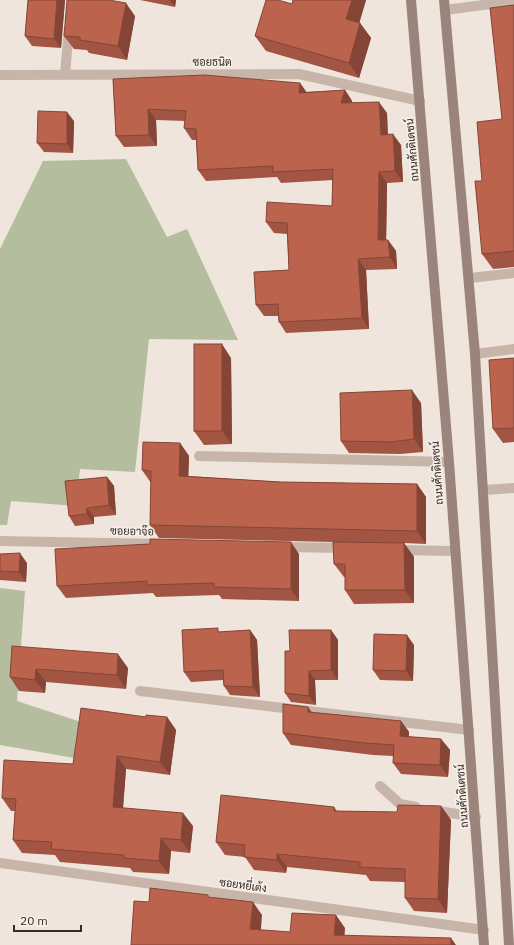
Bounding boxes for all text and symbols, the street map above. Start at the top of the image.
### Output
street label: ซอยธนิต [192,55,232,69]
street label: ถนนศักดิเดชน์ [401,118,422,182]
street label: ถนนศักดิเดชน์ [427,441,446,505]
street label: ซอยอาจ๊อ [110,523,154,538]
street label: ถนนศักดิเดชน์ [452,764,471,828]
street label: ซอยหยี่เต้ง [218,871,268,895]
scale bar [14,907,81,933]
text: 20 m [20,913,48,928]

